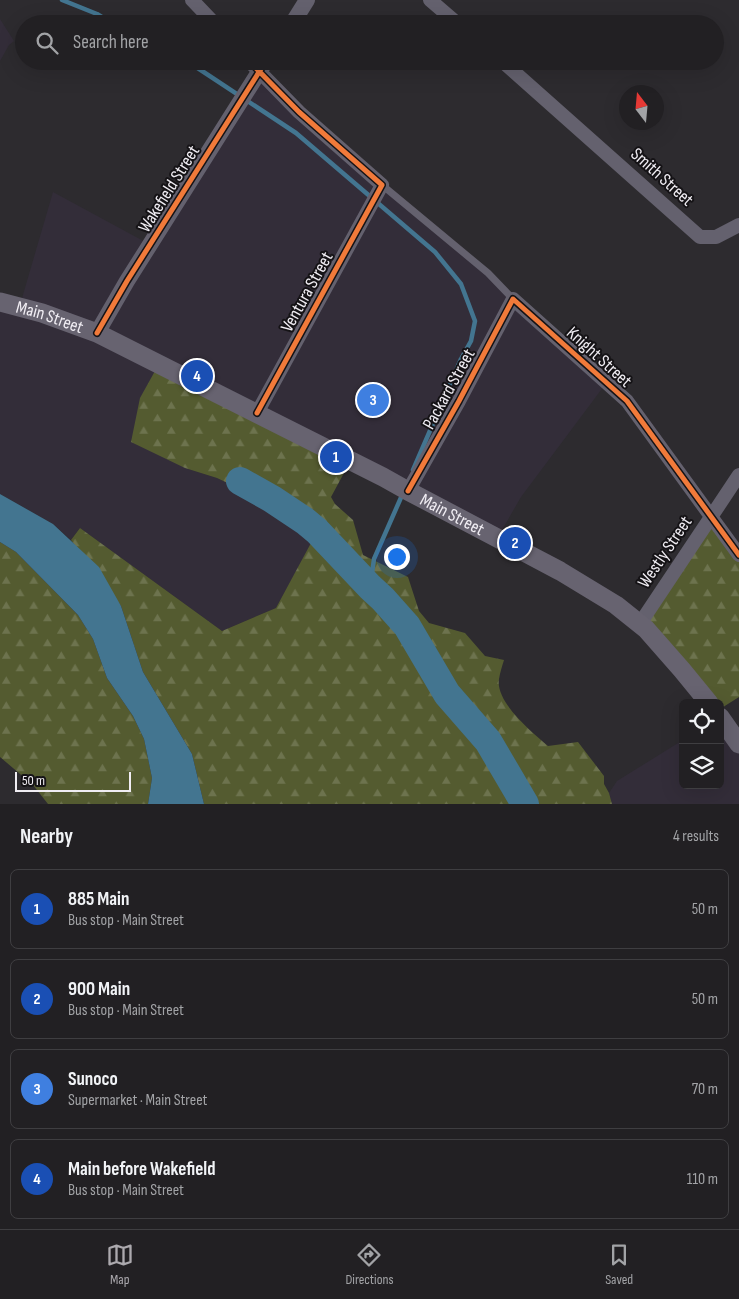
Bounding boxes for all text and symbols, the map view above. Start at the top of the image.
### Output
search box [15,15,724,70]
icon: search [33,29,61,57]
text: Search here [73,31,149,54]
north arrow [619,85,664,130]
street label: Wakefield Street [134,141,204,236]
street label: Smith Street [626,144,698,211]
street label: Ventura Street [276,248,338,336]
street label: Main Street [14,296,87,338]
street label: Knight Street [562,322,636,392]
street label: Packard Street [418,345,480,433]
pin: 4 [181,357,213,395]
pin: 3 [357,381,389,419]
pin: 1 [320,438,352,476]
street label: Main Street [417,489,489,540]
street label: Westly Street [633,512,697,592]
pin: 2 [499,524,531,562]
your location [384,544,410,570]
map controls [679,699,724,789]
button: locate [679,699,724,744]
button: layers [679,744,724,789]
scale bar [15,769,131,792]
text: 50 m [22,772,45,789]
text: Nearby [20,824,73,849]
text: 4 results [673,827,719,846]
text: 885 Main [68,888,129,911]
text: 1 [34,900,40,919]
text: 50 m [692,900,718,919]
text: Bus stop · Main Street [68,911,184,930]
text: 900 Main [68,978,130,1001]
text: 2 [33,990,41,1009]
text: 50 m [692,990,718,1009]
text: Bus stop · Main Street [68,1001,184,1020]
text: Sunoco [68,1068,118,1091]
text: 3 [33,1080,41,1099]
text: 70 m [692,1080,718,1099]
text: Supermarket · Main Street [68,1091,207,1110]
text: Main before Wakefield [68,1158,215,1181]
text: 4 [33,1170,41,1189]
text: 110 m [687,1170,718,1189]
text: Bus stop · Main Street [68,1181,184,1200]
tab: Map [106,1241,134,1288]
tab: Directions [345,1241,394,1288]
tab: Saved [605,1241,633,1288]

